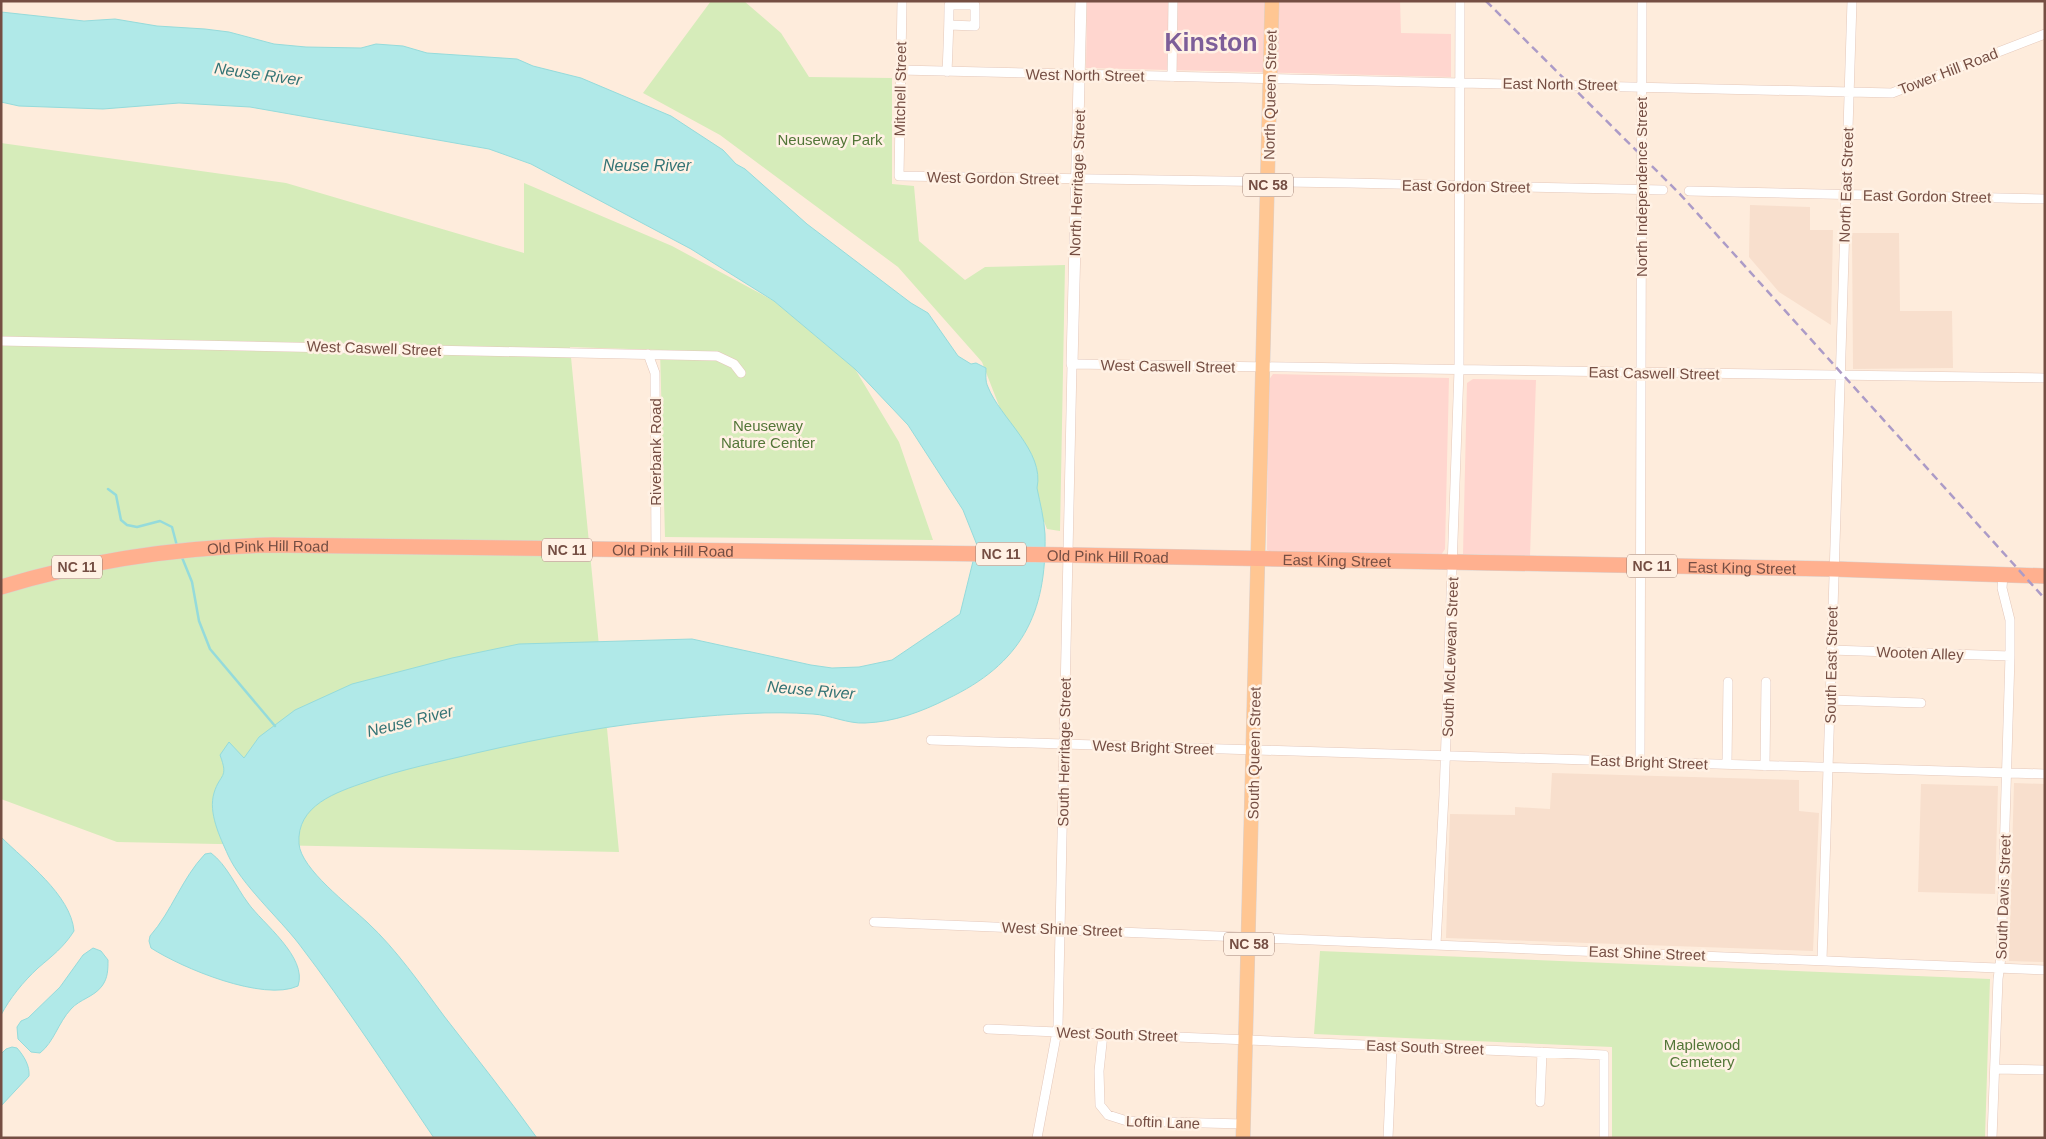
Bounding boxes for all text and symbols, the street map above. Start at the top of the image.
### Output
district label: Kinston [1164,28,1258,56]
street label: North Queen Street [1260,29,1280,160]
street label: Mitchell Street [891,41,909,137]
street label: Tower Hill Road [1896,44,2000,98]
water label: Neuse River [213,59,303,89]
street label: West North Street [1025,65,1145,85]
street label: East North Street [1502,74,1618,94]
street label: North Independence Street [1633,96,1650,277]
street label: North Herritage Street [1066,109,1088,257]
street label: North East Street [1835,126,1857,243]
park label: Neuseway Park [777,131,883,148]
water label: Neuse River [603,157,692,174]
street label: West Gordon Street [927,168,1060,188]
road number: NC 58 [1243,174,1293,196]
street label: East Gordon Street [1402,176,1531,196]
street label: East Gordon Street [1863,186,1992,206]
street label: West Caswell Street [306,337,442,359]
street label: West Caswell Street [1100,356,1236,376]
street label: East Caswell Street [1588,363,1720,383]
street label: Riverbank Road [647,398,664,506]
park label: Neuseway Nature Center [721,417,815,451]
street label: Old Pink Hill Road [206,536,329,557]
road number: NC 11 [542,538,592,562]
street label: Old Pink Hill Road [612,541,734,559]
road number: NC 11 [976,542,1026,566]
street label: Old Pink Hill Road [1047,546,1169,565]
street label: East King Street [1282,550,1392,569]
road number: NC 11 [1627,554,1677,578]
road number: NC 11 [52,556,102,578]
street label: East King Street [1687,558,1797,577]
street label: South McLewean Street [1439,576,1461,737]
street label: South East Street [1821,605,1841,724]
street label: Wooten Alley [1876,643,1964,663]
street label: South Herritage Street [1054,676,1074,827]
water label: Neuse River [766,678,856,702]
street label: South Queen Street [1244,686,1264,819]
water label: Neuse River [365,702,455,740]
street label: West Bright Street [1092,736,1215,758]
street label: East Bright Street [1590,751,1709,773]
street label: South Davis Street [1992,833,2014,960]
street label: West Shine Street [1001,918,1123,940]
road number: NC 58 [1224,932,1274,956]
street label: East Shine Street [1588,942,1706,964]
street label: West South Street [1056,1023,1179,1045]
street label: East South Street [1366,1036,1485,1058]
park label: Maplewood Cemetery [1664,1036,1740,1070]
street label: Loftin Lane [1126,1112,1200,1132]

